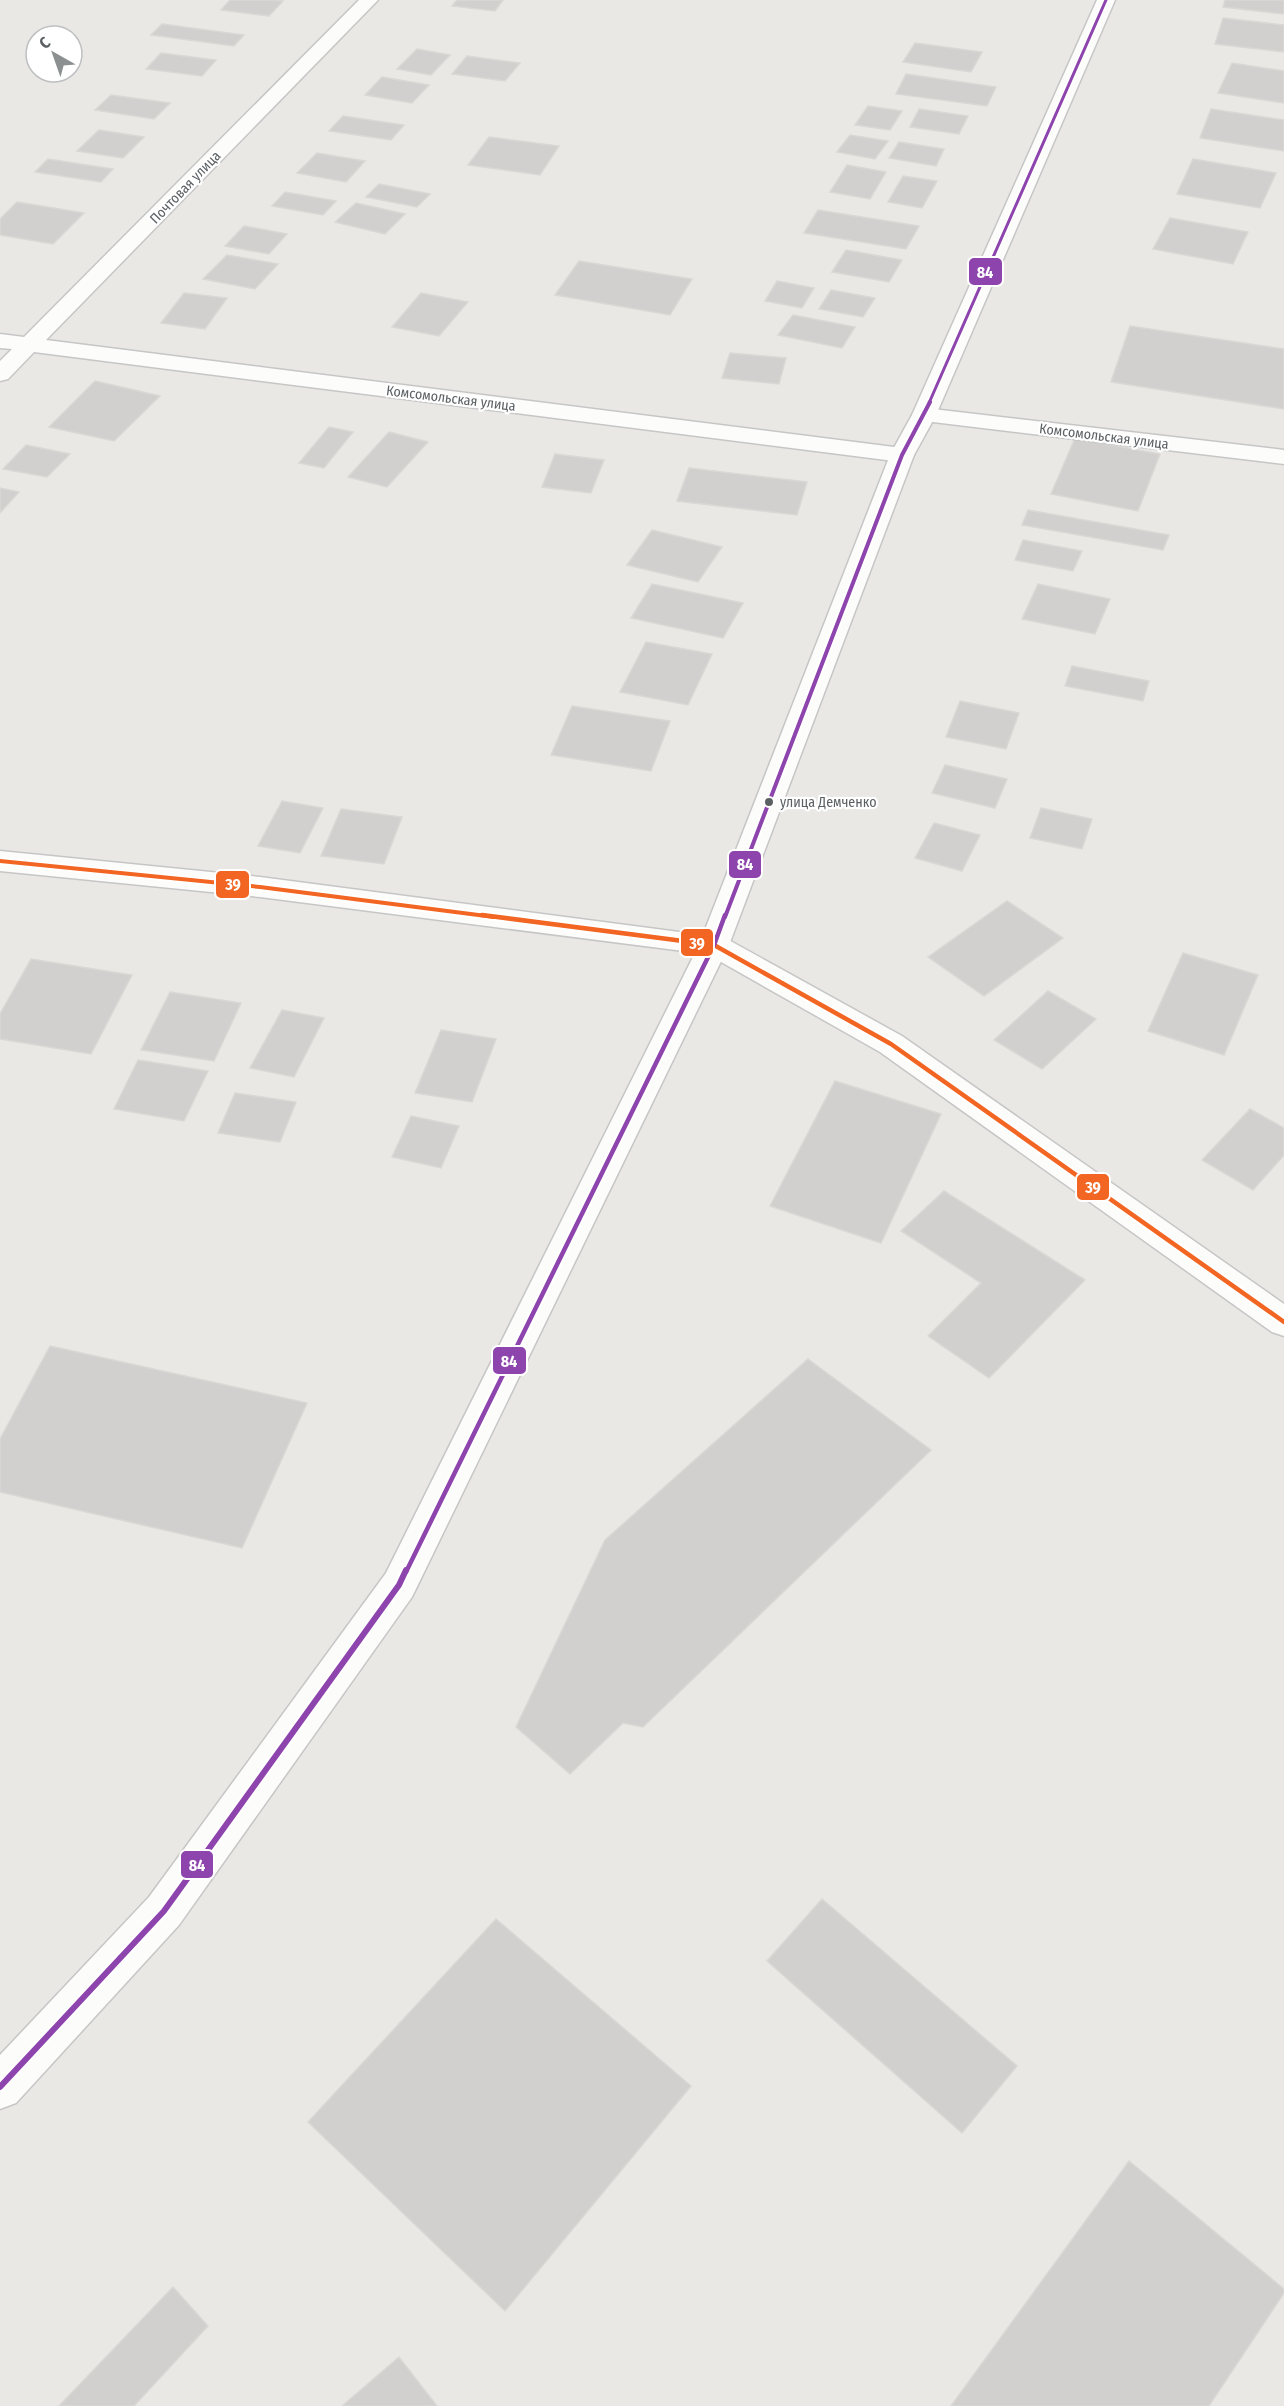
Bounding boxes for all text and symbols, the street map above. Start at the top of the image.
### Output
north arrow [24,24,84,84]
text: С [35,33,54,53]
street label: Почтовая улица [146,147,224,227]
line badge: 84 [968,257,1003,286]
text: 84 [977,263,993,282]
street label: Комсомольская улица [385,382,517,415]
street label: Комсомольская улица [1038,420,1170,453]
place label: улица Демченко [780,794,877,811]
marker: улица Демченко [763,796,775,808]
line badge: 84 [728,850,762,879]
text: 84 [737,855,753,874]
line badge: 39 [215,870,250,899]
text: 39 [224,875,241,894]
line badge: 39 [680,928,714,957]
text: 39 [688,934,705,953]
line badge: 39 [1076,1173,1110,1201]
text: 39 [1084,1178,1101,1197]
line badge: 84 [492,1346,527,1375]
text: 84 [501,1352,517,1371]
line badge: 84 [180,1850,214,1879]
text: 84 [189,1856,205,1875]

